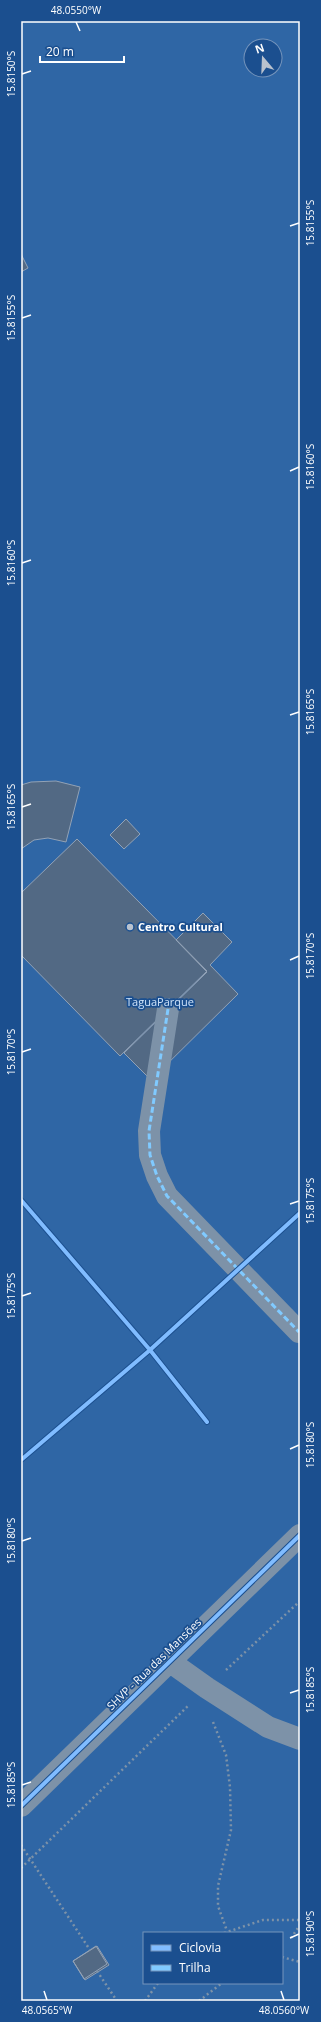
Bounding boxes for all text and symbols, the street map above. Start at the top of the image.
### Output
text: 48.0550°W [51,3,102,17]
scale bar [40,38,124,64]
north arrow [243,38,283,78]
text: N [253,40,266,57]
text: 20 m [46,43,74,60]
text: 15.8150°S [4,51,18,97]
text: 15.8155°S [303,200,317,246]
text: 15.8155°S [4,295,18,341]
text: 15.8160°S [303,444,317,490]
text: 15.8160°S [4,540,18,586]
text: 15.8165°S [303,689,317,735]
text: 15.8165°S [4,784,18,830]
place label: Centro Cultural [138,919,223,934]
marker: Centro Cultural [125,922,135,932]
text: 15.8170°S [303,933,317,979]
park label: TaguaParque [126,994,194,1009]
text: 15.8170°S [4,1029,18,1075]
text: 15.8175°S [303,1178,317,1224]
text: 15.8175°S [4,1273,18,1319]
text: 15.8180°S [303,1422,317,1468]
text: 15.8180°S [4,1518,18,1564]
street label: SHVP - Rua das Mansões [103,1614,204,1713]
text: 15.8185°S [303,1667,317,1713]
text: 15.8185°S [4,1762,18,1808]
text: 15.8190°S [303,1911,317,1957]
legend [143,1932,283,1984]
text: Ciclovia [179,1939,221,1956]
text: Trilha [179,1959,211,1976]
text: 48.0565°W [22,2003,73,2017]
text: 48.0560°W [259,2003,310,2017]

